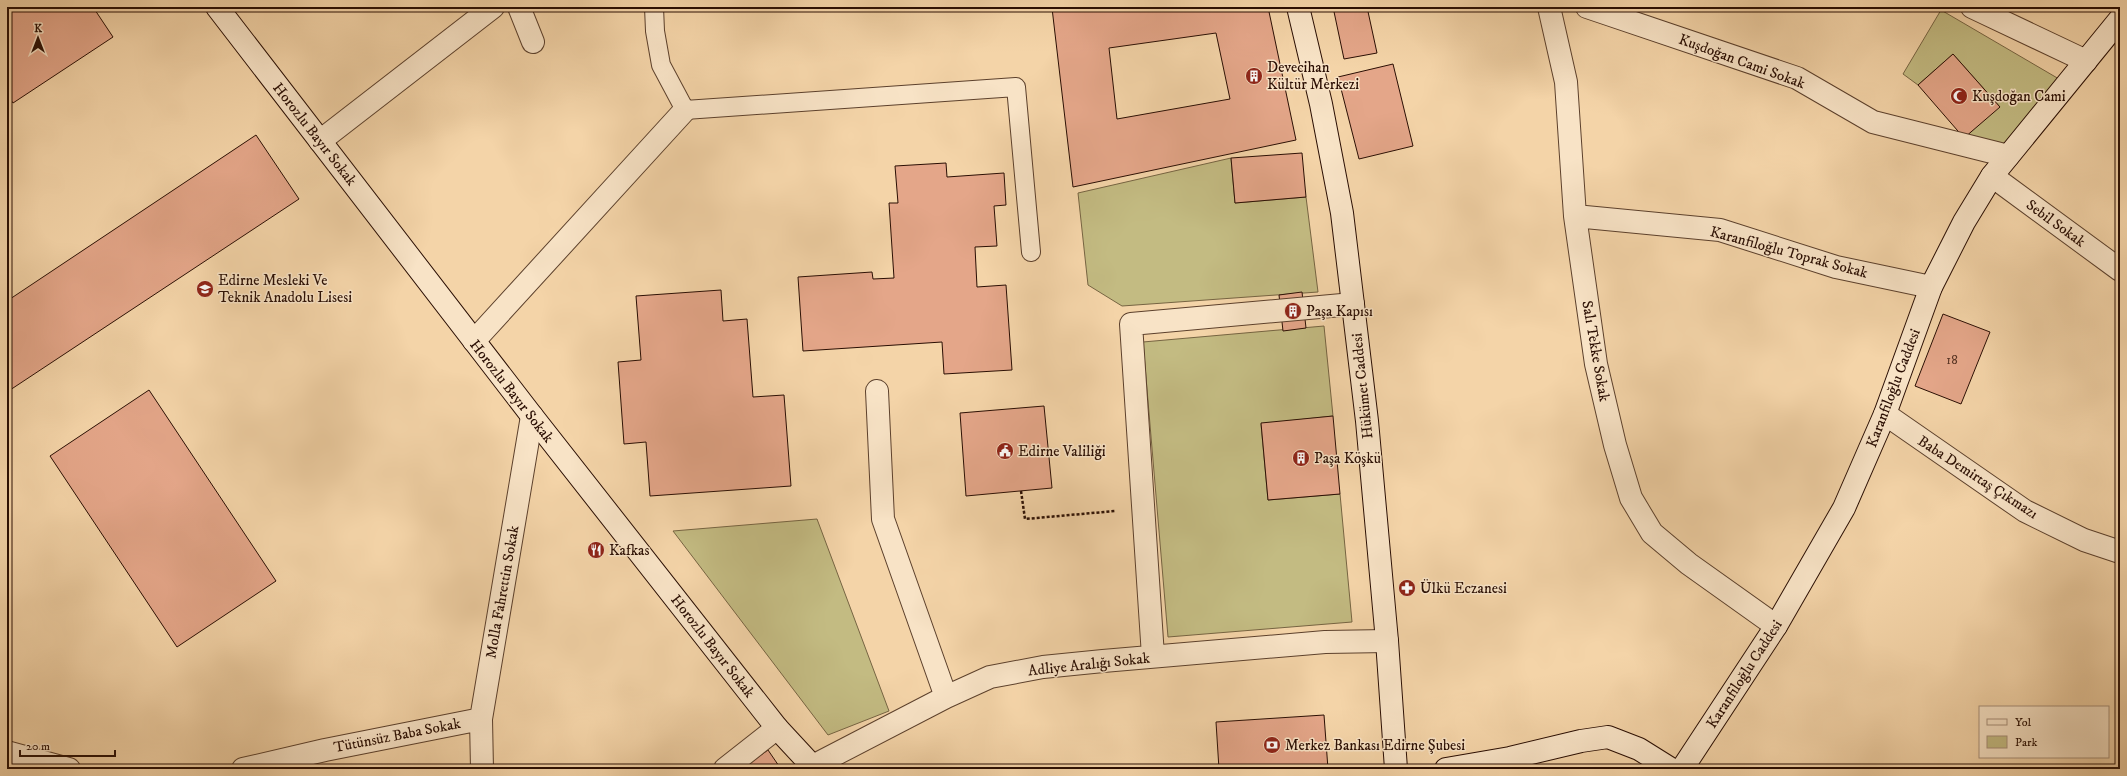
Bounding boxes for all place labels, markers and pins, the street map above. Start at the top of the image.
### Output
place label: Devecihan Kültür Merkezi [1267,58,1359,94]
building icon: Devecihan Kültür Merkezi [1244,66,1264,86]
mosque icon: Kuşdoğan Cami [1949,86,1969,106]
place label: Kuşdoğan Cami [1972,87,2066,106]
place label: Edirne Mesleki Ve Teknik Anadolu Lisesi [218,271,352,307]
school or university icon: Edirne Mesleki Ve Teknik Anadolu Lisesi [195,279,215,299]
building icon: Paşa Kapısı [1283,301,1303,321]
place label: Paşa Kapısı [1306,302,1373,321]
public building icon: Edirne Valiliği [995,441,1015,461]
place label: Edirne Valiliği [1018,442,1106,461]
building icon: Paşa Köşkü [1291,448,1311,468]
place label: Paşa Köşkü [1314,449,1381,468]
restaurant icon: Kafkas [586,540,606,560]
place label: Kafkas [609,541,650,560]
pharmacy icon: Ülkü Eczanesi [1397,578,1417,598]
place label: Ülkü Eczanesi [1420,579,1507,598]
bank icon: Merkez Bankası Edirne Şubesi [1262,735,1282,755]
place label: Merkez Bankası Edirne Şubesi [1285,736,1465,755]

